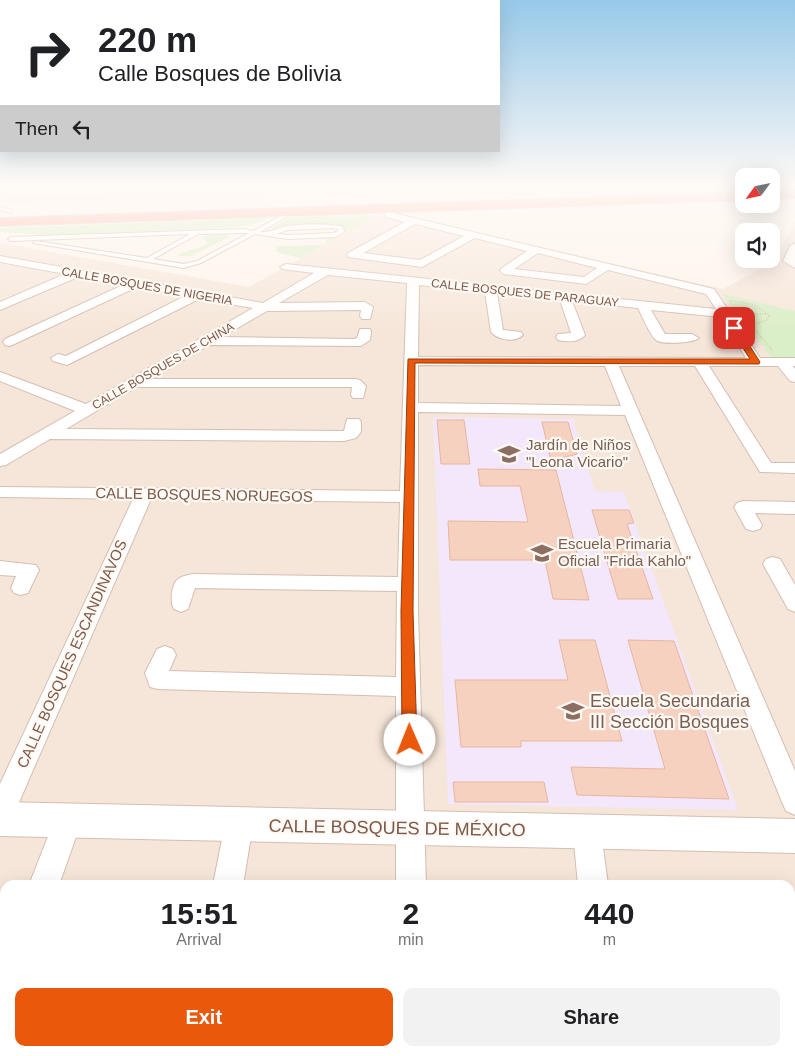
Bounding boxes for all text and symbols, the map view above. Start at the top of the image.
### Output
icon: right [15,20,80,85]
text: 220 m [98,20,197,59]
text: Calle Bosques de Bolivia [98,61,341,86]
icon: left [68,115,96,143]
text: Then [15,118,58,139]
north arrow [735,168,780,212]
map controls [735,168,780,268]
button: sound [735,223,780,268]
street label: CALLE BOSQUES DE NIGERIA [60,264,234,308]
street label: CALLE BOSQUES DE PARAGUAY [430,276,620,310]
pin [713,307,755,349]
icon: arrive [720,314,748,342]
street label: CALLE BOSQUES DE CHINA [90,320,236,412]
place label: Jardín de Niños "Leona Vicario" [526,436,631,470]
school or university icon: Jardín de Niños "Leona Vicario" [496,441,522,467]
street label: CALLE BOSQUES NORUEGOS [95,484,313,505]
place label: Escuela Primaria Oficial "Frida Kahlo" [558,535,691,569]
street label: CALLE BOSQUES ESCANDINAVOS [13,537,130,771]
school or university icon: Escuela Primaria Oficial "Frida Kahlo" [529,540,555,566]
place label: Escuela Secundaria III Sección Bosques [590,691,751,732]
school or university icon: Escuela Secundaria III Sección Bosques [560,698,586,724]
position arrow [383,713,435,765]
street label: CALLE BOSQUES DE MÉXICO [268,816,526,840]
text: 15:51 [161,897,237,930]
text: 2 [402,897,419,930]
text: 440 [584,897,634,930]
text: Arrival [176,931,222,948]
text: min [398,931,424,948]
text: m [603,931,616,948]
button: Exit [15,988,393,1046]
button: Share [403,988,780,1046]

